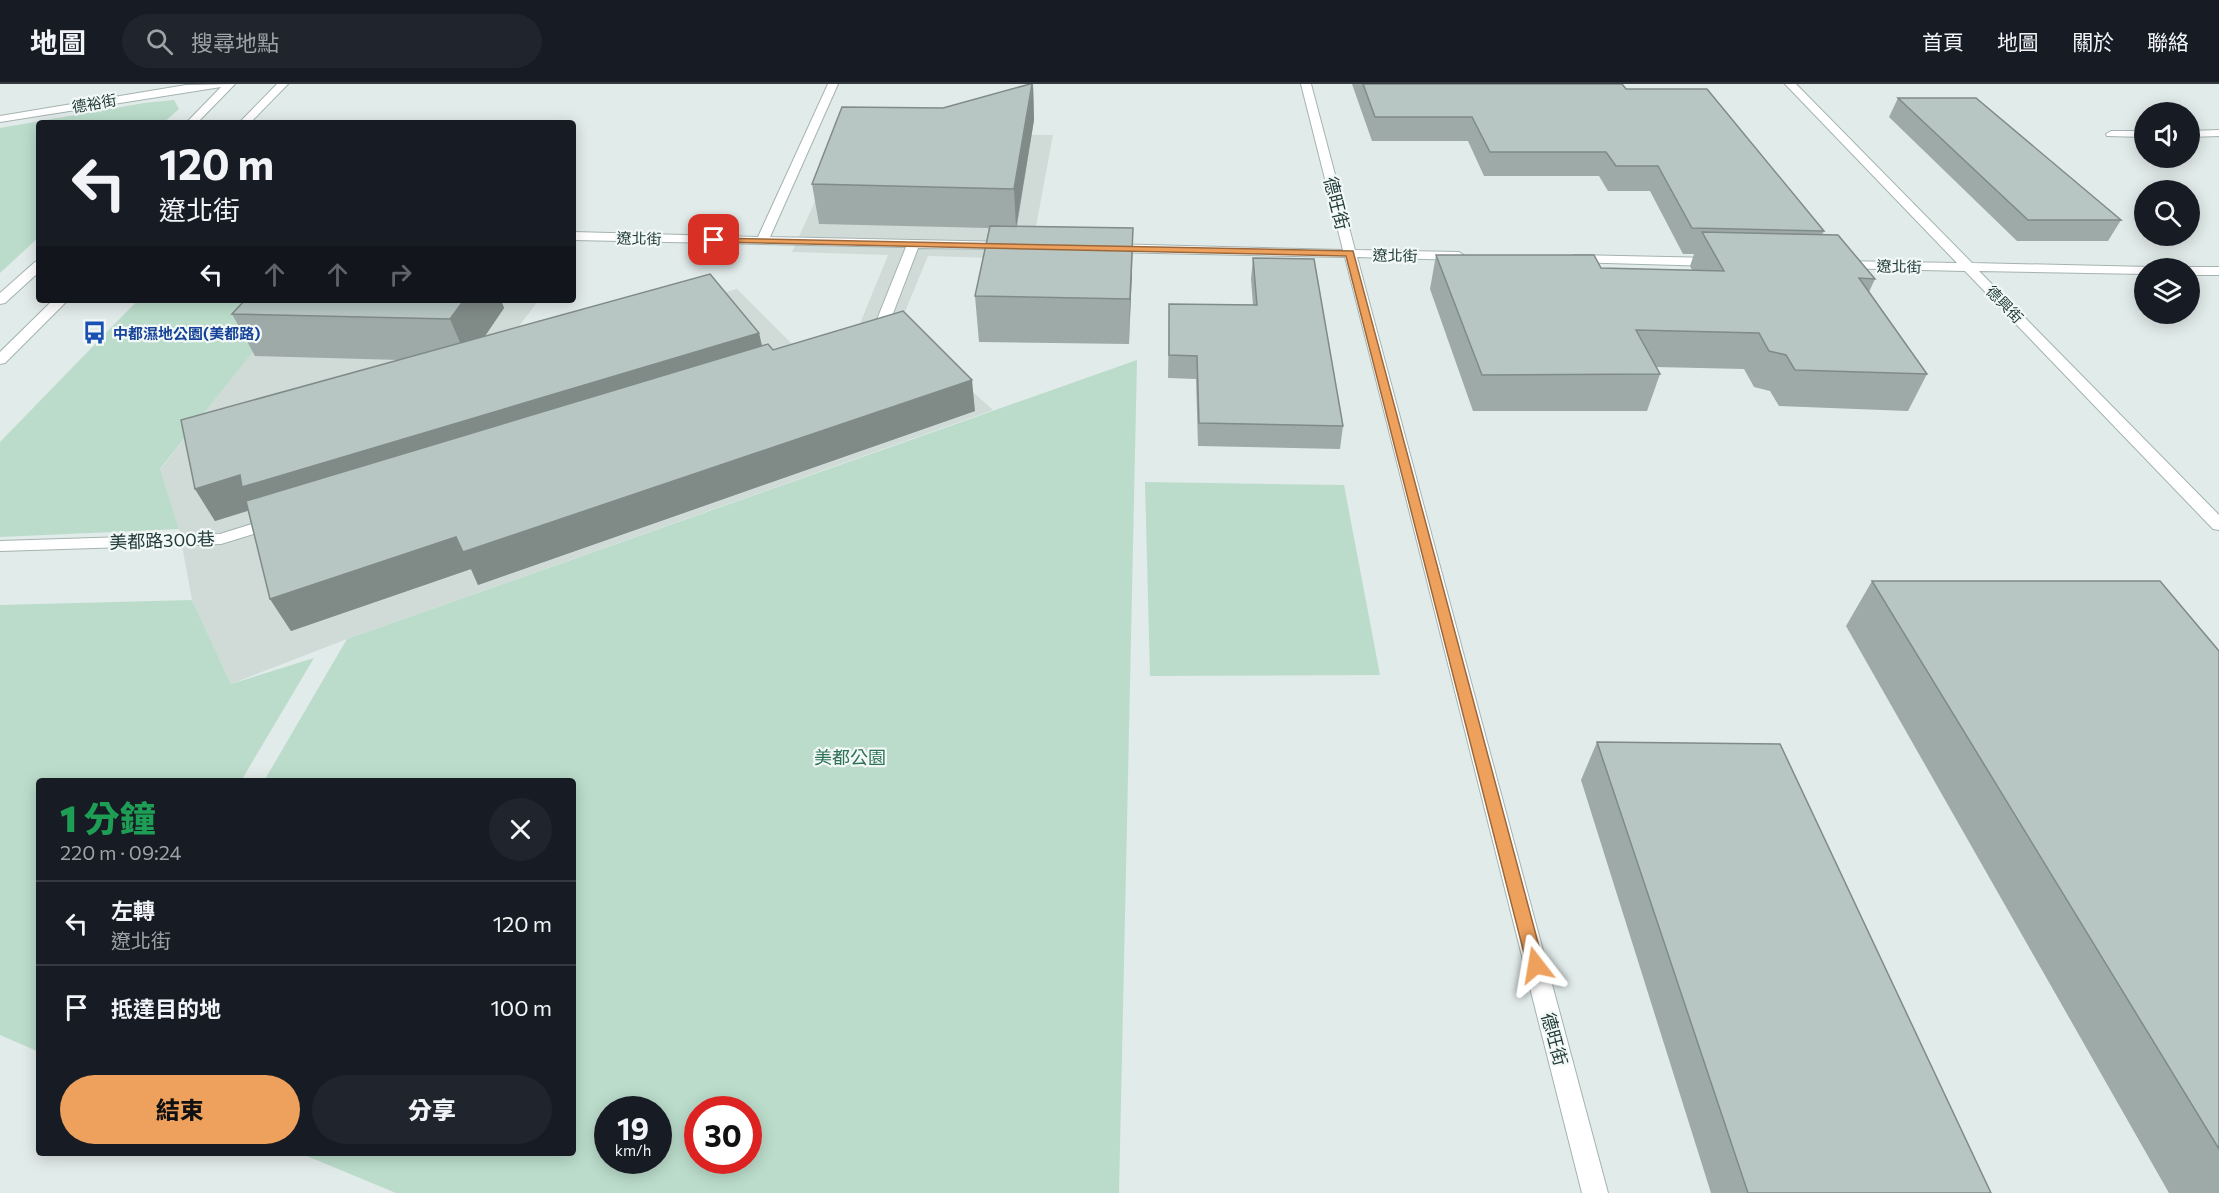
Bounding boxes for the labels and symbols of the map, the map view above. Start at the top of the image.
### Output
street label: 德裕街 [70,90,118,116]
street label: 德旺街 [1320,174,1354,232]
pin [688,214,739,265]
street label: 遼北街 [616,229,662,247]
street label: 遼北街 [1372,246,1418,264]
street label: 遼北街 [1876,257,1922,275]
street label: 德興街 [1983,282,2027,326]
bus stop icon: 中都濕地公園(美都路) [82,320,108,346]
place label: 中都濕地公園(美都路) [113,324,260,342]
street label: 美都路300巷 [109,527,215,553]
park label: 美都公園 [814,746,886,768]
position arrow [1504,933,1568,997]
street label: 德旺街 [1537,1010,1573,1068]
speed limit sign: 30 [684,1096,762,1174]

